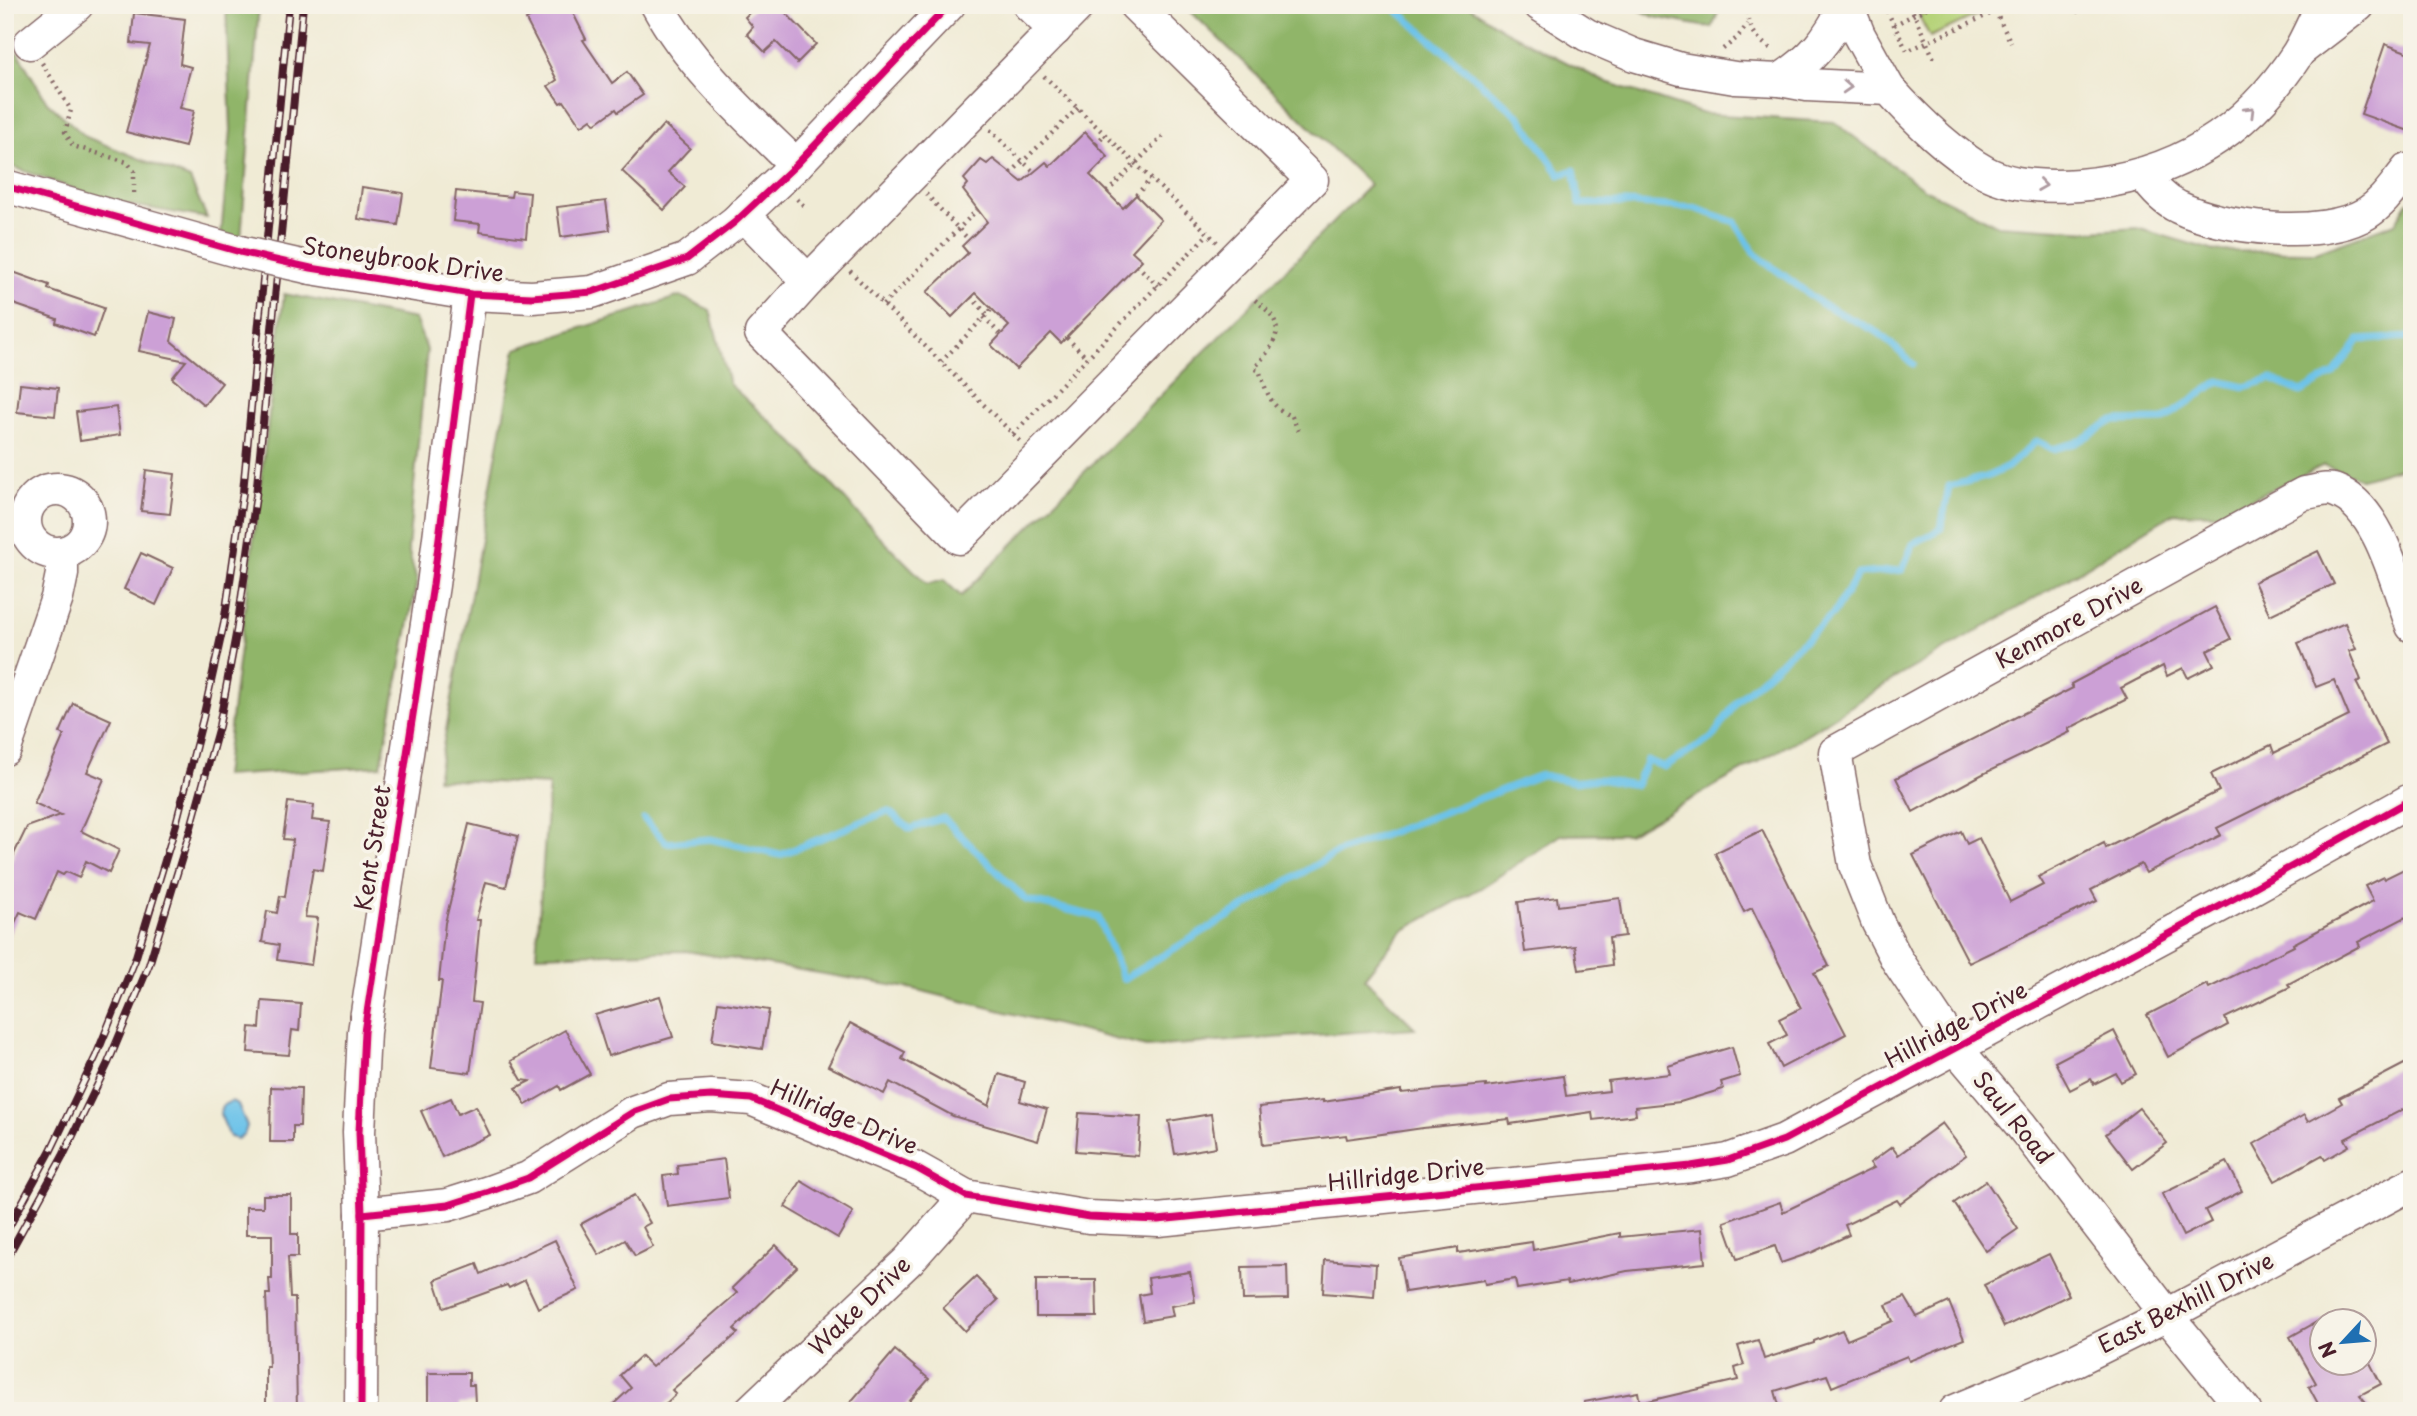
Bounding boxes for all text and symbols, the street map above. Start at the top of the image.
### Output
one-way arrow [1842,79,1853,94]
one-way arrow [2241,107,2254,120]
one-way arrow [2036,177,2048,192]
street label: Stoneybrook Drive [300,227,506,290]
street label: Kenmore Drive [1988,567,2148,677]
street label: Kent Street [344,782,399,913]
street label: Hillridge Drive [1878,971,2033,1076]
street label: Saul Road [1966,1063,2063,1171]
street label: Hillridge Drive [765,1069,924,1162]
street label: Hillridge Drive [1326,1148,1486,1199]
street label: East Bexhill Drive [2091,1242,2279,1361]
street label: Wake Drive [800,1247,918,1363]
north arrow [2308,1308,2378,1378]
text: N [2311,1337,2343,1363]

